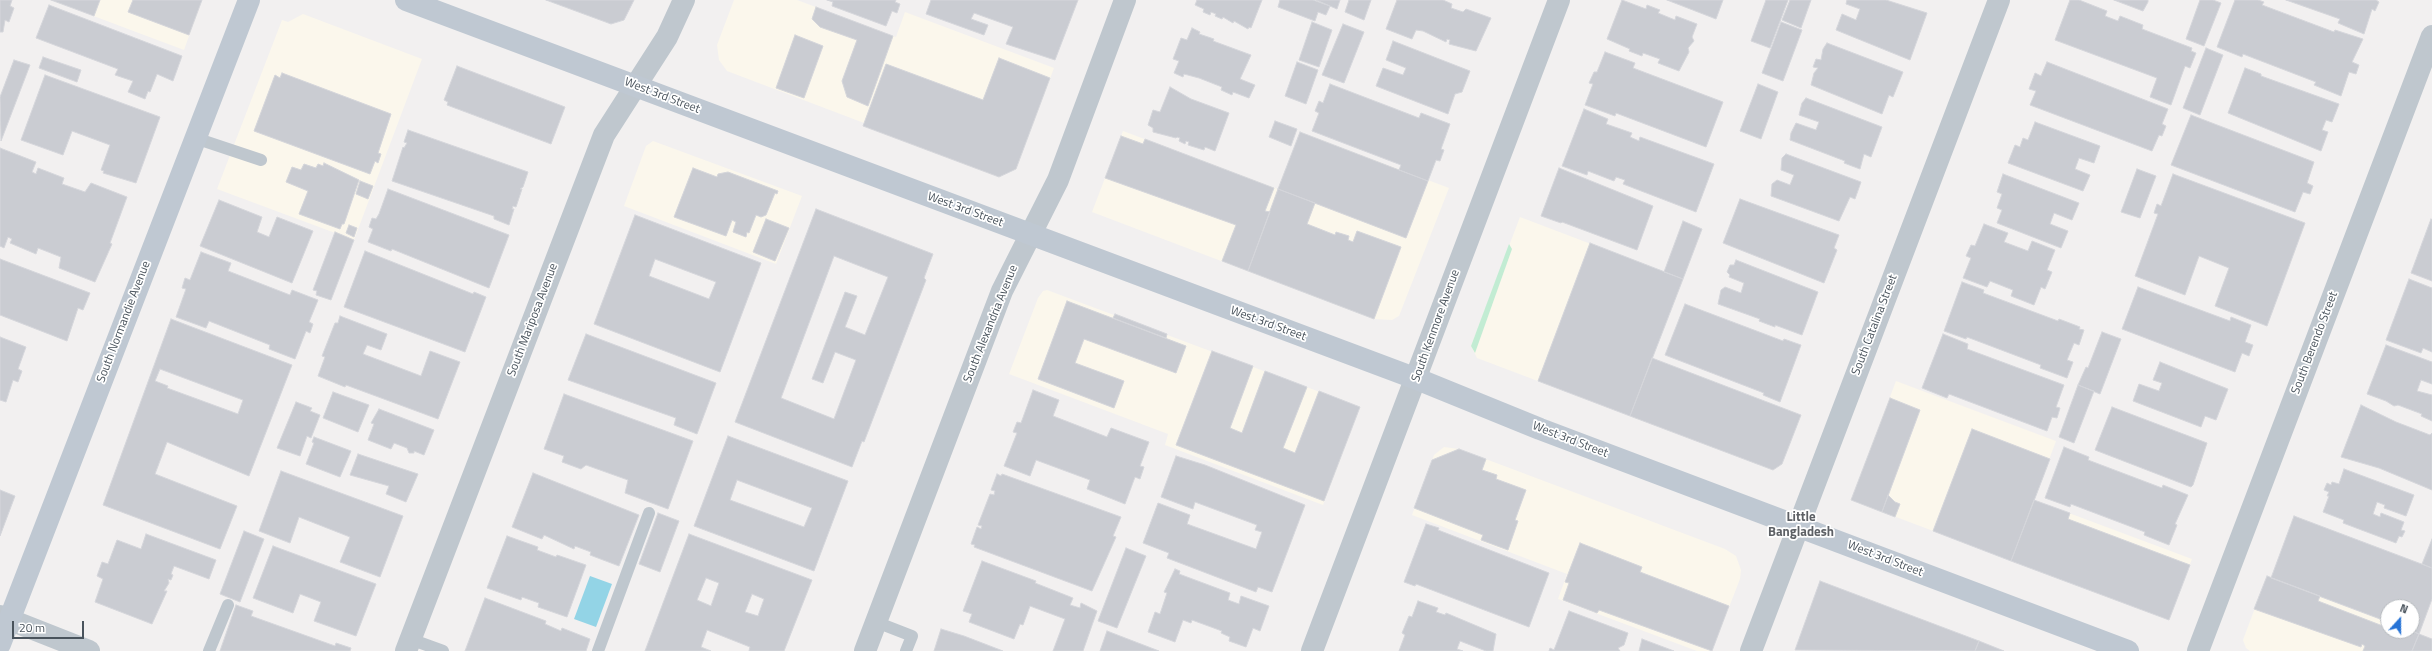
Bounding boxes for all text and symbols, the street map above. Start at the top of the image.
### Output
street label: West 3rd Street [622,75,702,117]
street label: West 3rd Street [925,190,1005,230]
street label: South Normandie Avenue [94,259,154,385]
street label: South Mariposa Avenue [505,261,561,379]
street label: South Alexandria Avenue [961,263,1021,385]
street label: South Kenmore Avenue [1409,268,1463,384]
street label: South Catalina Street [1849,273,1901,377]
street label: South Berendo Street [2289,290,2341,396]
street label: West 3rd Street [1228,304,1308,344]
street label: West 3rd Street [1530,419,1610,461]
district label: Little Bangladesh [1768,510,1834,541]
street label: West 3rd Street [1845,538,1925,580]
north arrow [2380,599,2420,639]
text: N [2398,600,2410,618]
scale bar [14,613,86,639]
text: 20 m [19,618,45,637]

